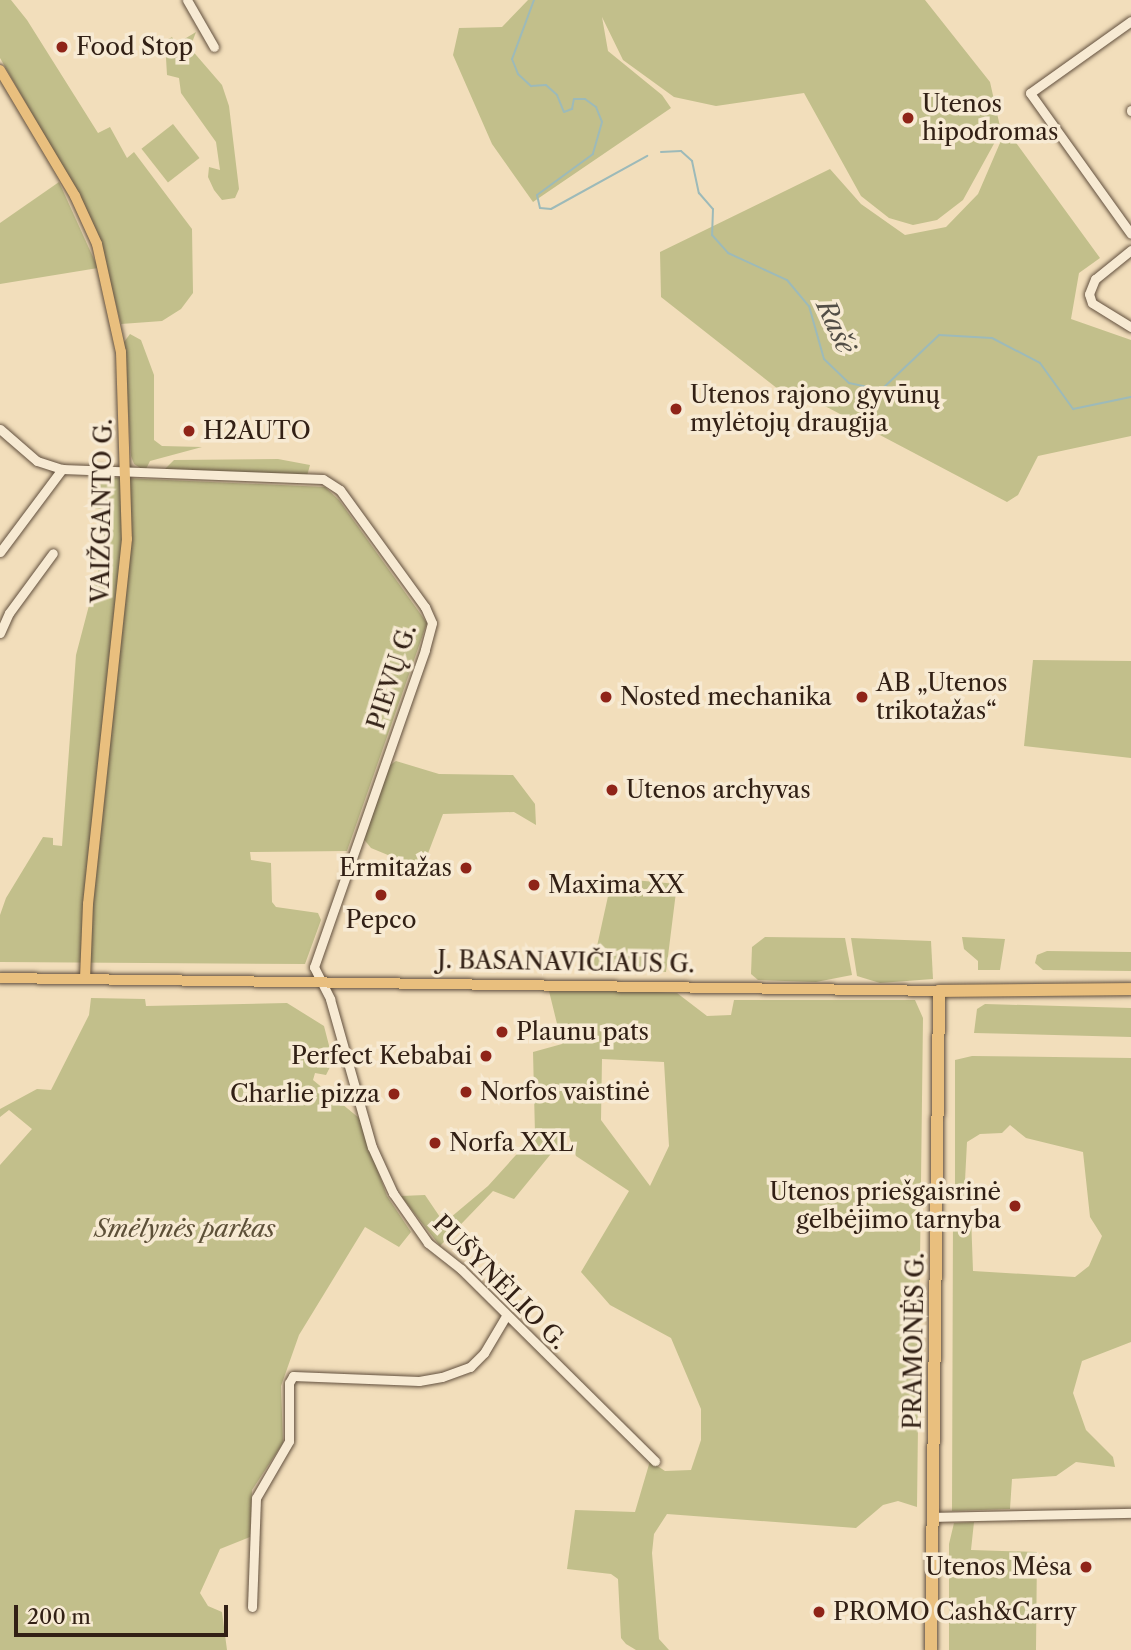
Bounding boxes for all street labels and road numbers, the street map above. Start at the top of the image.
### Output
street label: VAIŽGANTO G. [86,418,118,604]
street label: PIEVŲ G. [361,621,423,733]
street label: J. BASANAVIČIAUS G. [437,945,695,979]
street label: PUŠYNĖLIO G. [427,1209,573,1355]
street label: PRAMONĖS G. [898,1252,930,1430]

